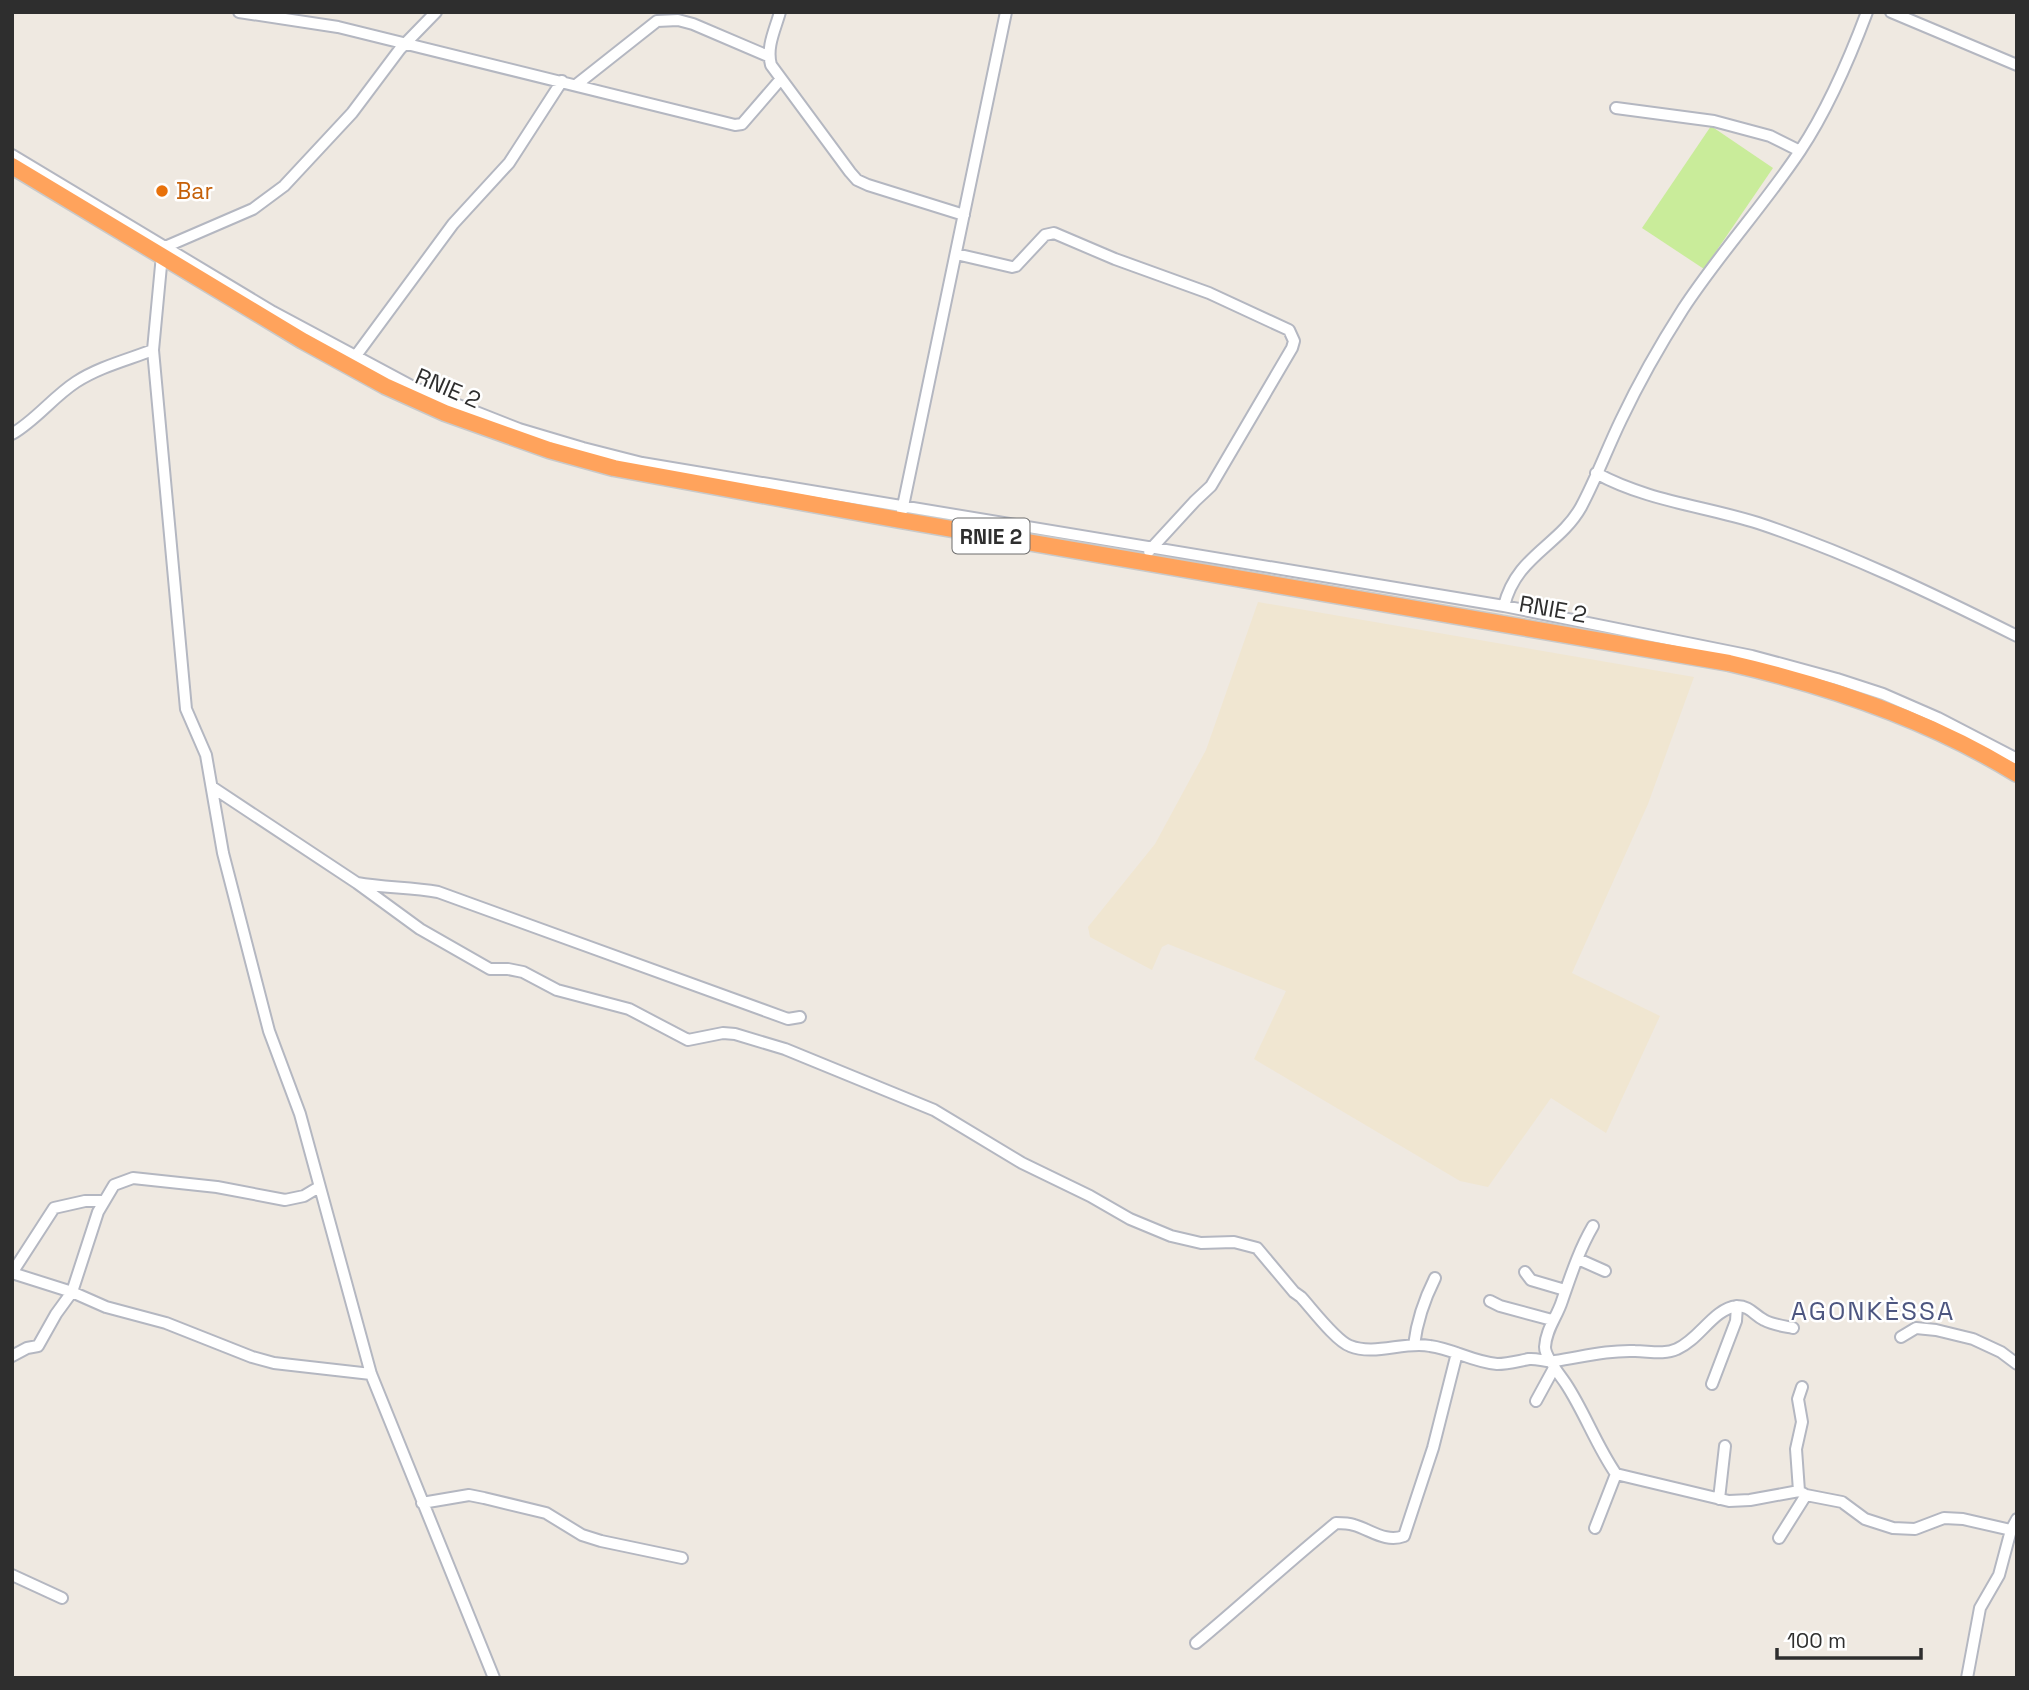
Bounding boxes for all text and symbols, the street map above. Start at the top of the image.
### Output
place label: Bar [176,176,213,206]
marker: Bar [154,183,170,199]
street label: RNIE 2 [411,361,485,415]
road number: RNIE 2 [953,518,1030,554]
street label: RNIE 2 [1517,588,1589,630]
district label: AGONKÈSSA [1791,1294,1955,1328]
scale bar [1777,1616,1920,1660]
text: 100 m [1787,1627,1846,1654]

